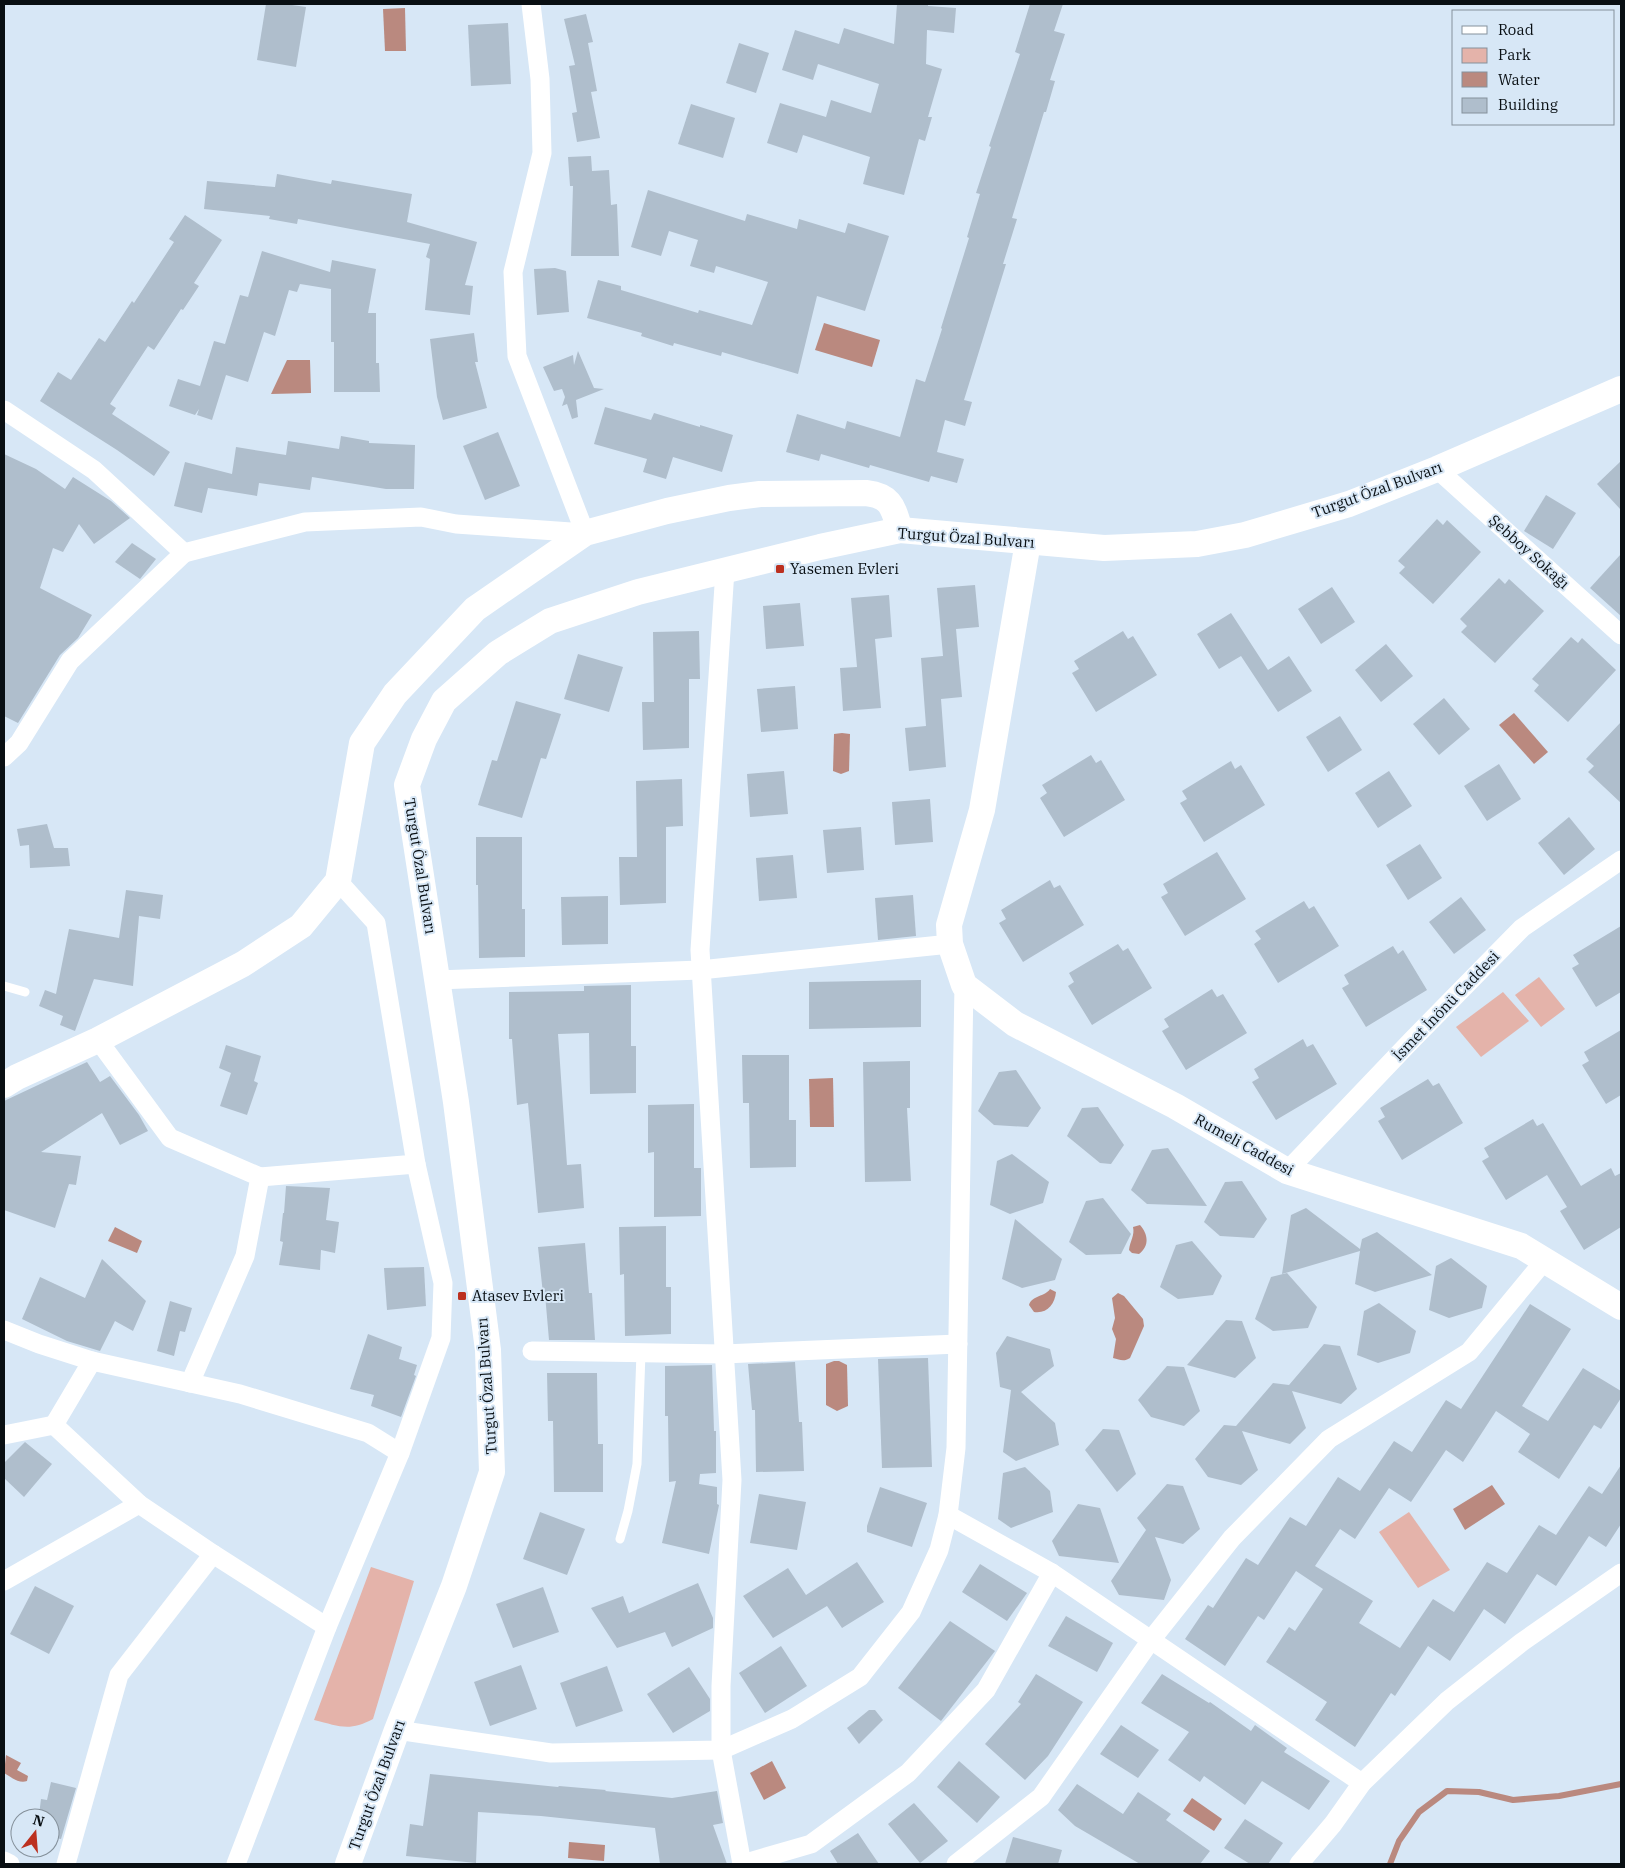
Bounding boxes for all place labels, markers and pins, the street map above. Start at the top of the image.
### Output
place label: Yasemen Evleri [790,559,899,578]
marker: Yasemen Evleri [774,563,786,575]
place label: Atasev Evleri [472,1286,564,1305]
marker: Atasev Evleri [456,1290,468,1302]

